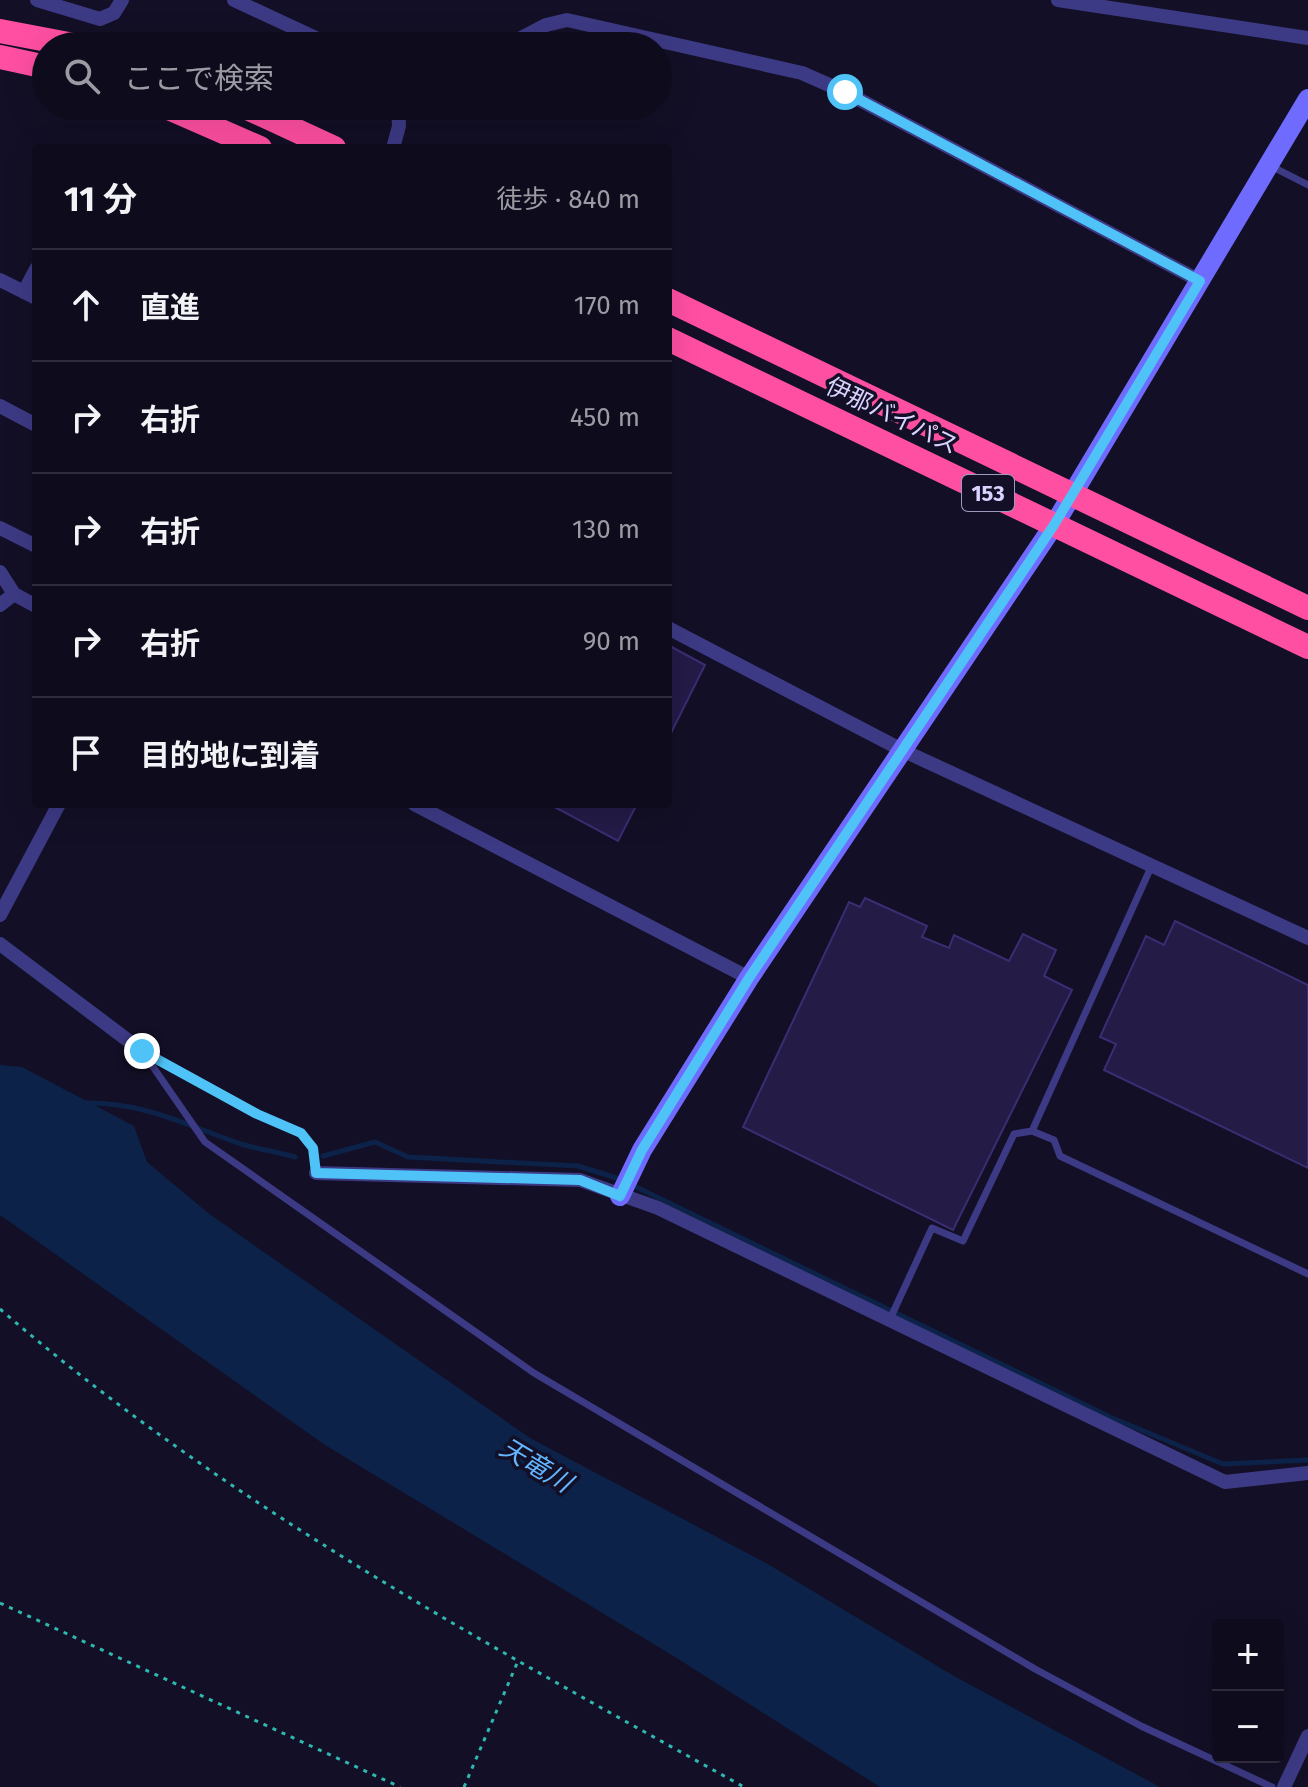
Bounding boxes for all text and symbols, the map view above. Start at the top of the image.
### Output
search box [32,32,672,120]
icon: search [60,54,104,98]
text: ここで検索 [124,61,274,97]
route start [827,74,863,110]
text: 11 分 [64,179,137,220]
text: 徒歩 · 840 m [496,184,640,215]
icon: ahead [64,283,108,327]
text: 直進 [140,290,200,326]
text: 170 m [574,290,640,321]
street label: 伊那バイパス [821,372,963,460]
icon: right [64,395,108,439]
text: 右折 [140,402,200,438]
text: 450 m [570,402,640,433]
road number: 153 [962,475,1014,511]
icon: right [64,507,108,551]
text: 右折 [140,514,200,550]
text: 130 m [572,514,640,545]
icon: right [64,619,108,663]
text: 右折 [140,626,200,662]
text: 90 m [583,626,640,657]
icon: arrive [64,731,108,775]
text: 目的地に到着 [140,738,320,774]
route end [124,1033,160,1069]
water label: 天竜川 [494,1432,580,1500]
map controls [1212,1619,1284,1763]
button: + [1212,1619,1284,1691]
button: − [1212,1691,1284,1763]

